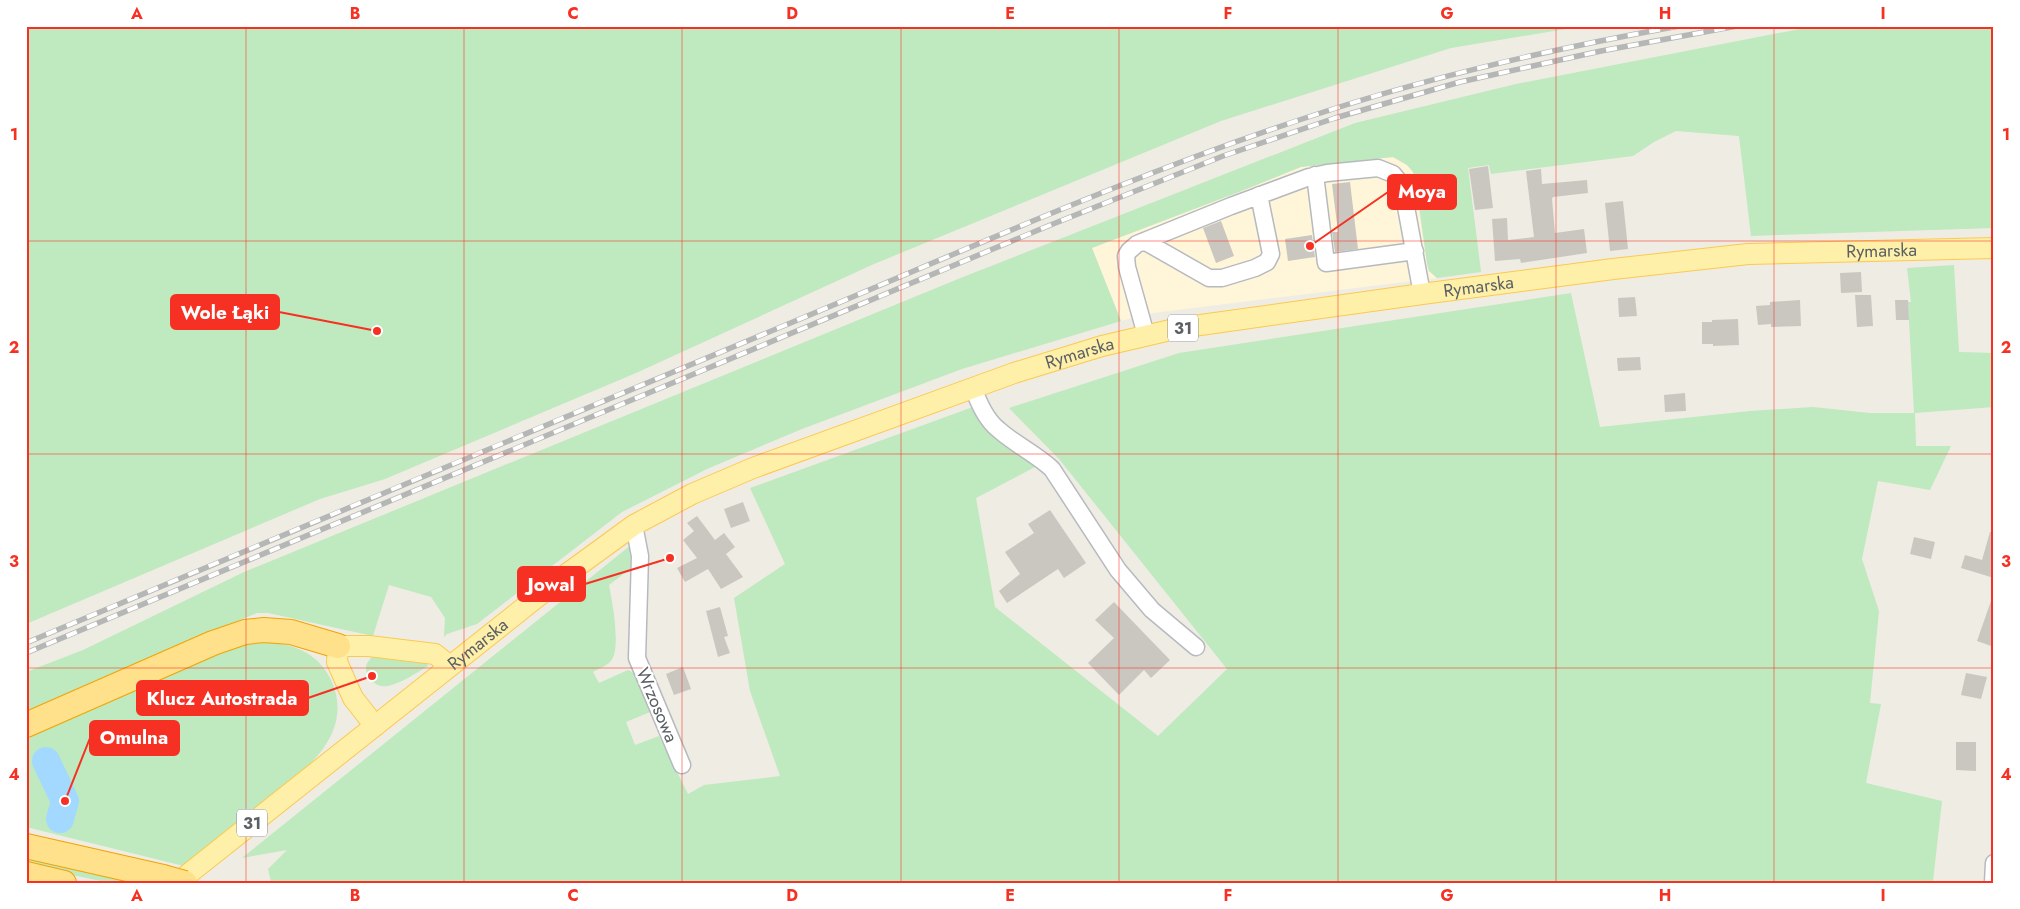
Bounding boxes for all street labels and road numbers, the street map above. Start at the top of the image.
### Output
street label: Rymarska [1846,237,1917,265]
street label: Rymarska [1442,269,1515,304]
road number: 31 [1168,314,1198,342]
street label: Rymarska [1042,331,1117,376]
street label: Rymarska [442,612,514,676]
street label: Wrzosowa [630,664,684,746]
road number: 31 [237,810,267,836]

